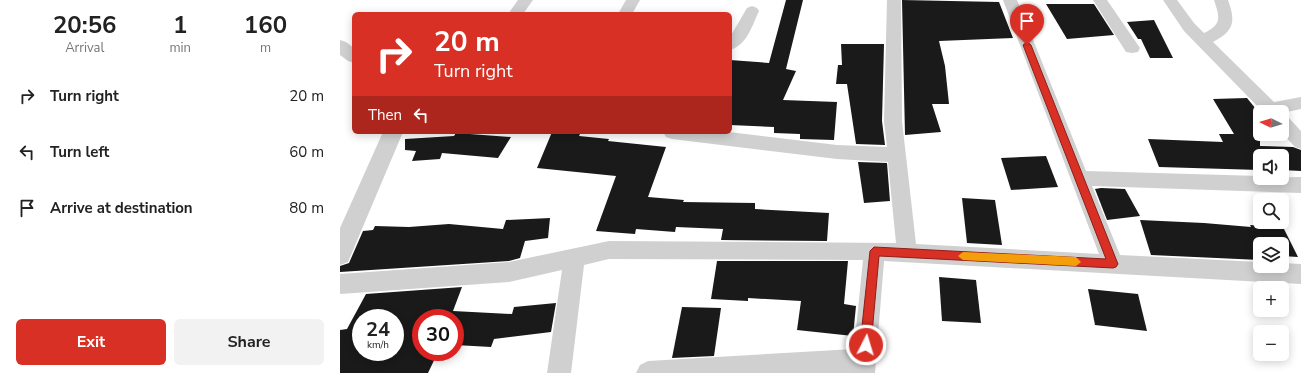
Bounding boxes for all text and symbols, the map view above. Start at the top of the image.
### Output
pin [1010,4,1044,45]
text: 20:56 [53,9,116,41]
text: 1 [173,9,187,41]
text: 160 [244,9,287,41]
icon: arrive [1016,10,1038,32]
text: 20 m [434,23,500,61]
icon: right [368,28,420,80]
text: Arrival [65,39,104,57]
text: min [169,39,191,57]
text: m [260,39,271,57]
text: Turn right [434,59,513,83]
icon: right [16,85,38,107]
text: Turn right [50,86,119,106]
text: 20 m [289,86,324,106]
icon: left [410,104,432,126]
text: Then [368,105,402,125]
north arrow [1253,105,1289,141]
map controls [1253,105,1289,361]
icon: left [16,141,38,163]
text: Turn left [50,142,109,162]
text: 60 m [289,142,324,162]
button: sound [1253,149,1289,185]
button: search [1253,193,1289,229]
icon: arrive [16,197,38,219]
text: Arrive at destination [50,198,193,218]
text: 80 m [289,198,324,218]
button: layers [1253,237,1289,273]
button: + [1253,281,1289,317]
speed limit sign: 30 [412,309,464,361]
text: 24 [366,316,390,343]
button: Exit [16,319,166,365]
button: Share [174,319,324,365]
position arrow [845,324,887,366]
button: − [1253,325,1289,361]
text: km/h [367,338,389,352]

